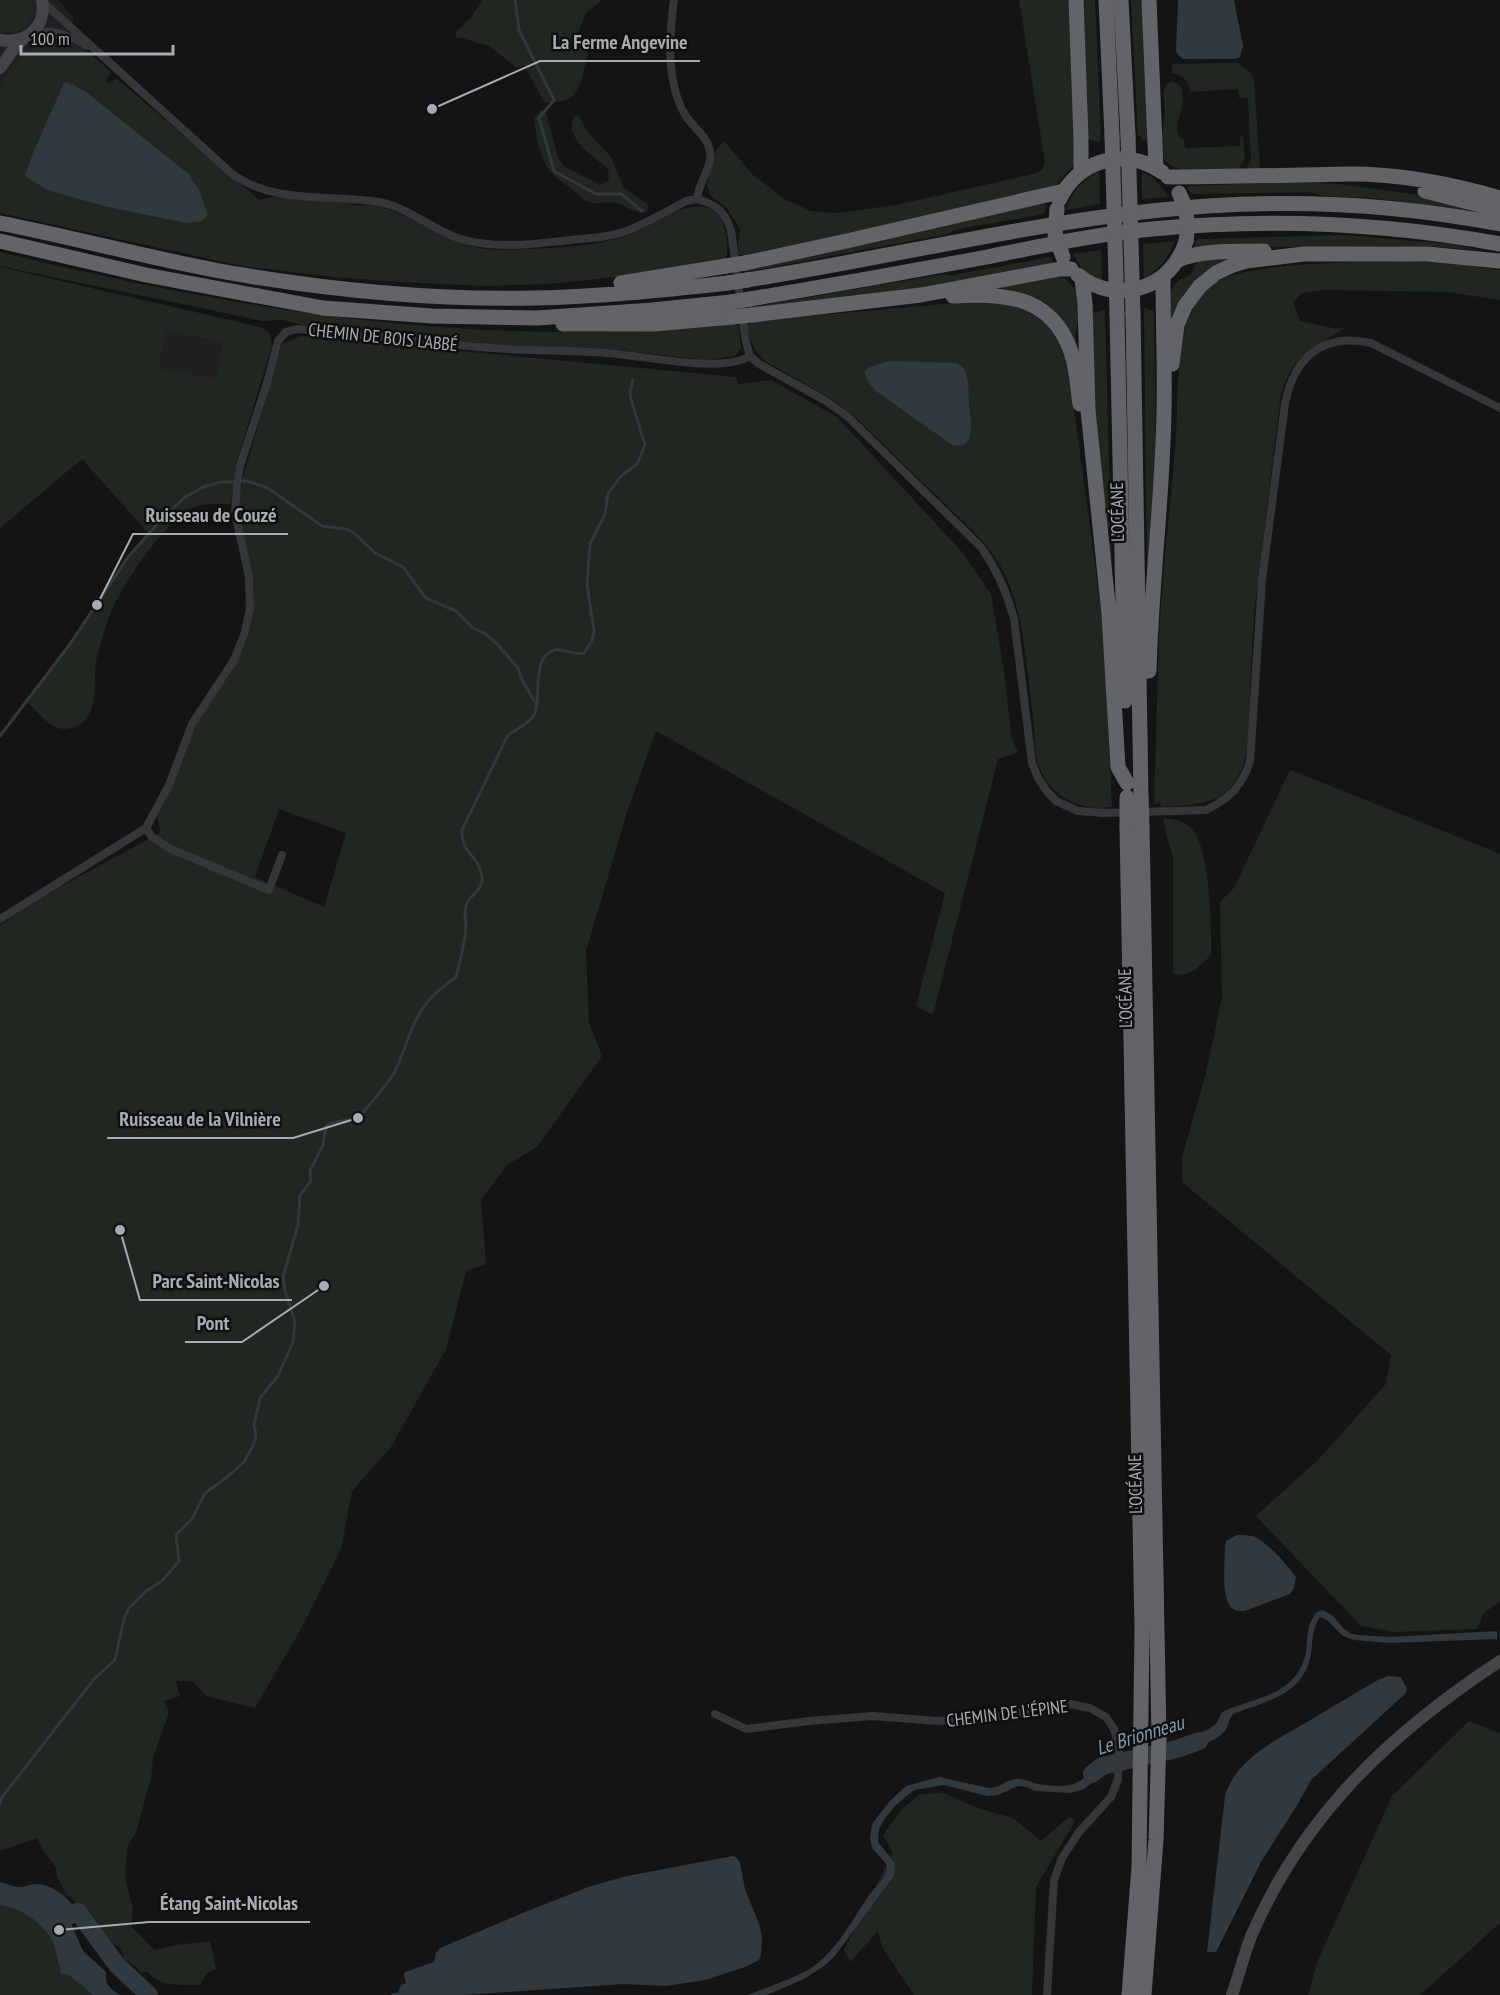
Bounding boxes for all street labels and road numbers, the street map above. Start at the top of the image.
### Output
street label: CHEMIN DE BOIS L'ABBÉ [307,318,459,356]
street label: L’OCÉANE [1105,482,1129,542]
street label: L’OCÉANE [1113,968,1137,1028]
street label: L’OCÉANE [1123,1454,1147,1514]
street label: CHEMIN DE L'ÉPINE [945,1694,1069,1732]

